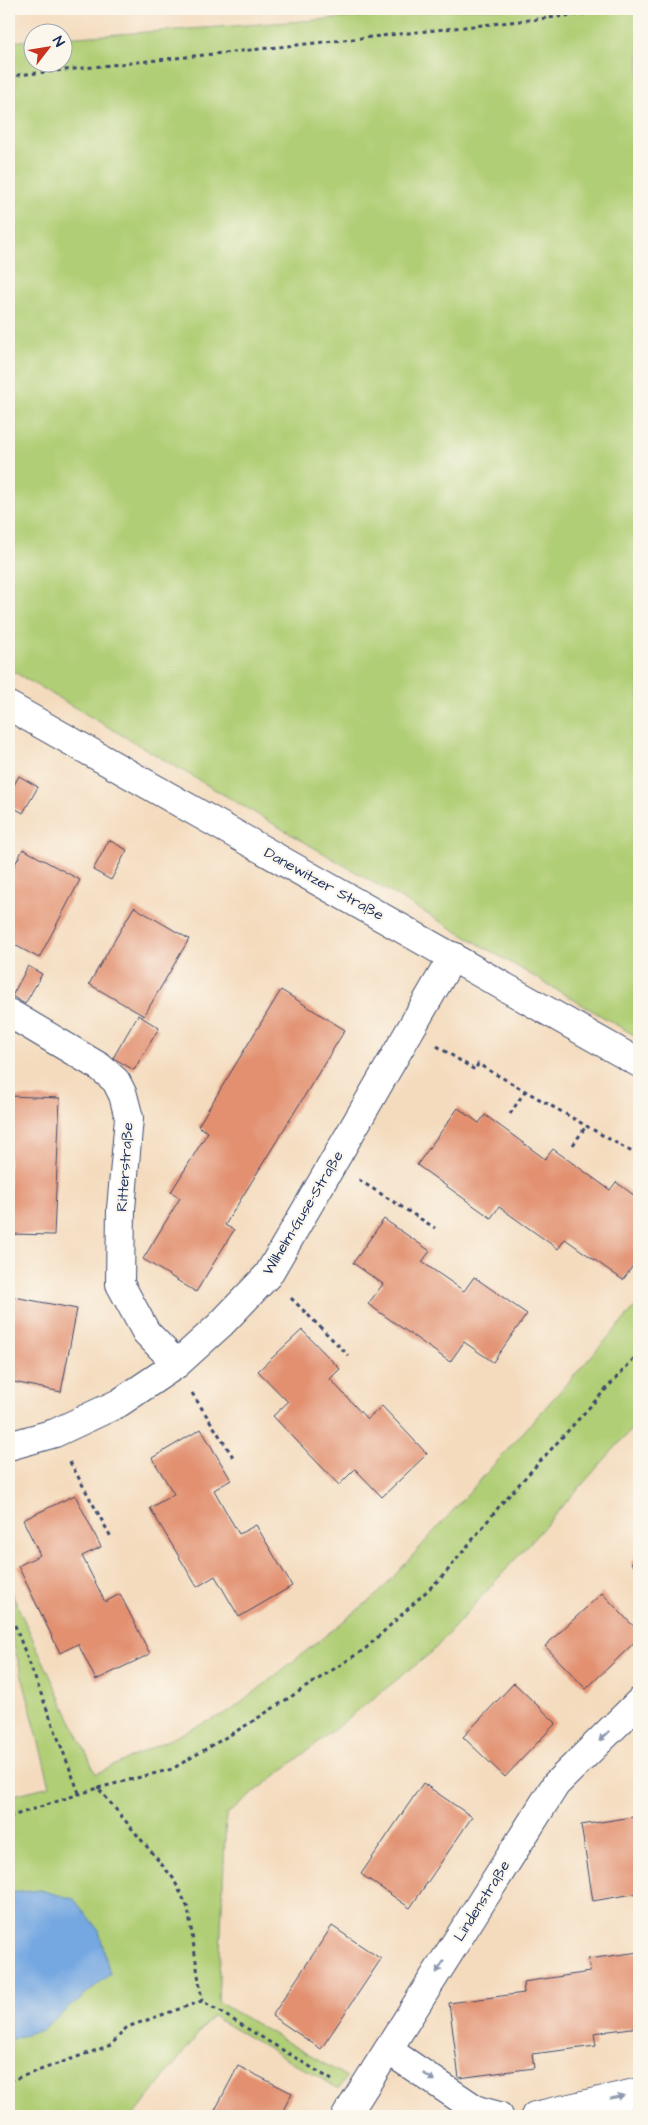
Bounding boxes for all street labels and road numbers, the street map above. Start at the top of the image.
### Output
street label: Danewitzer Straße [260,842,388,926]
street label: Ritterstraße [111,1121,139,1213]
street label: Wilhelm-Guse-Straße [258,1147,348,1279]
street label: Lindenstraße [449,1857,515,1945]

